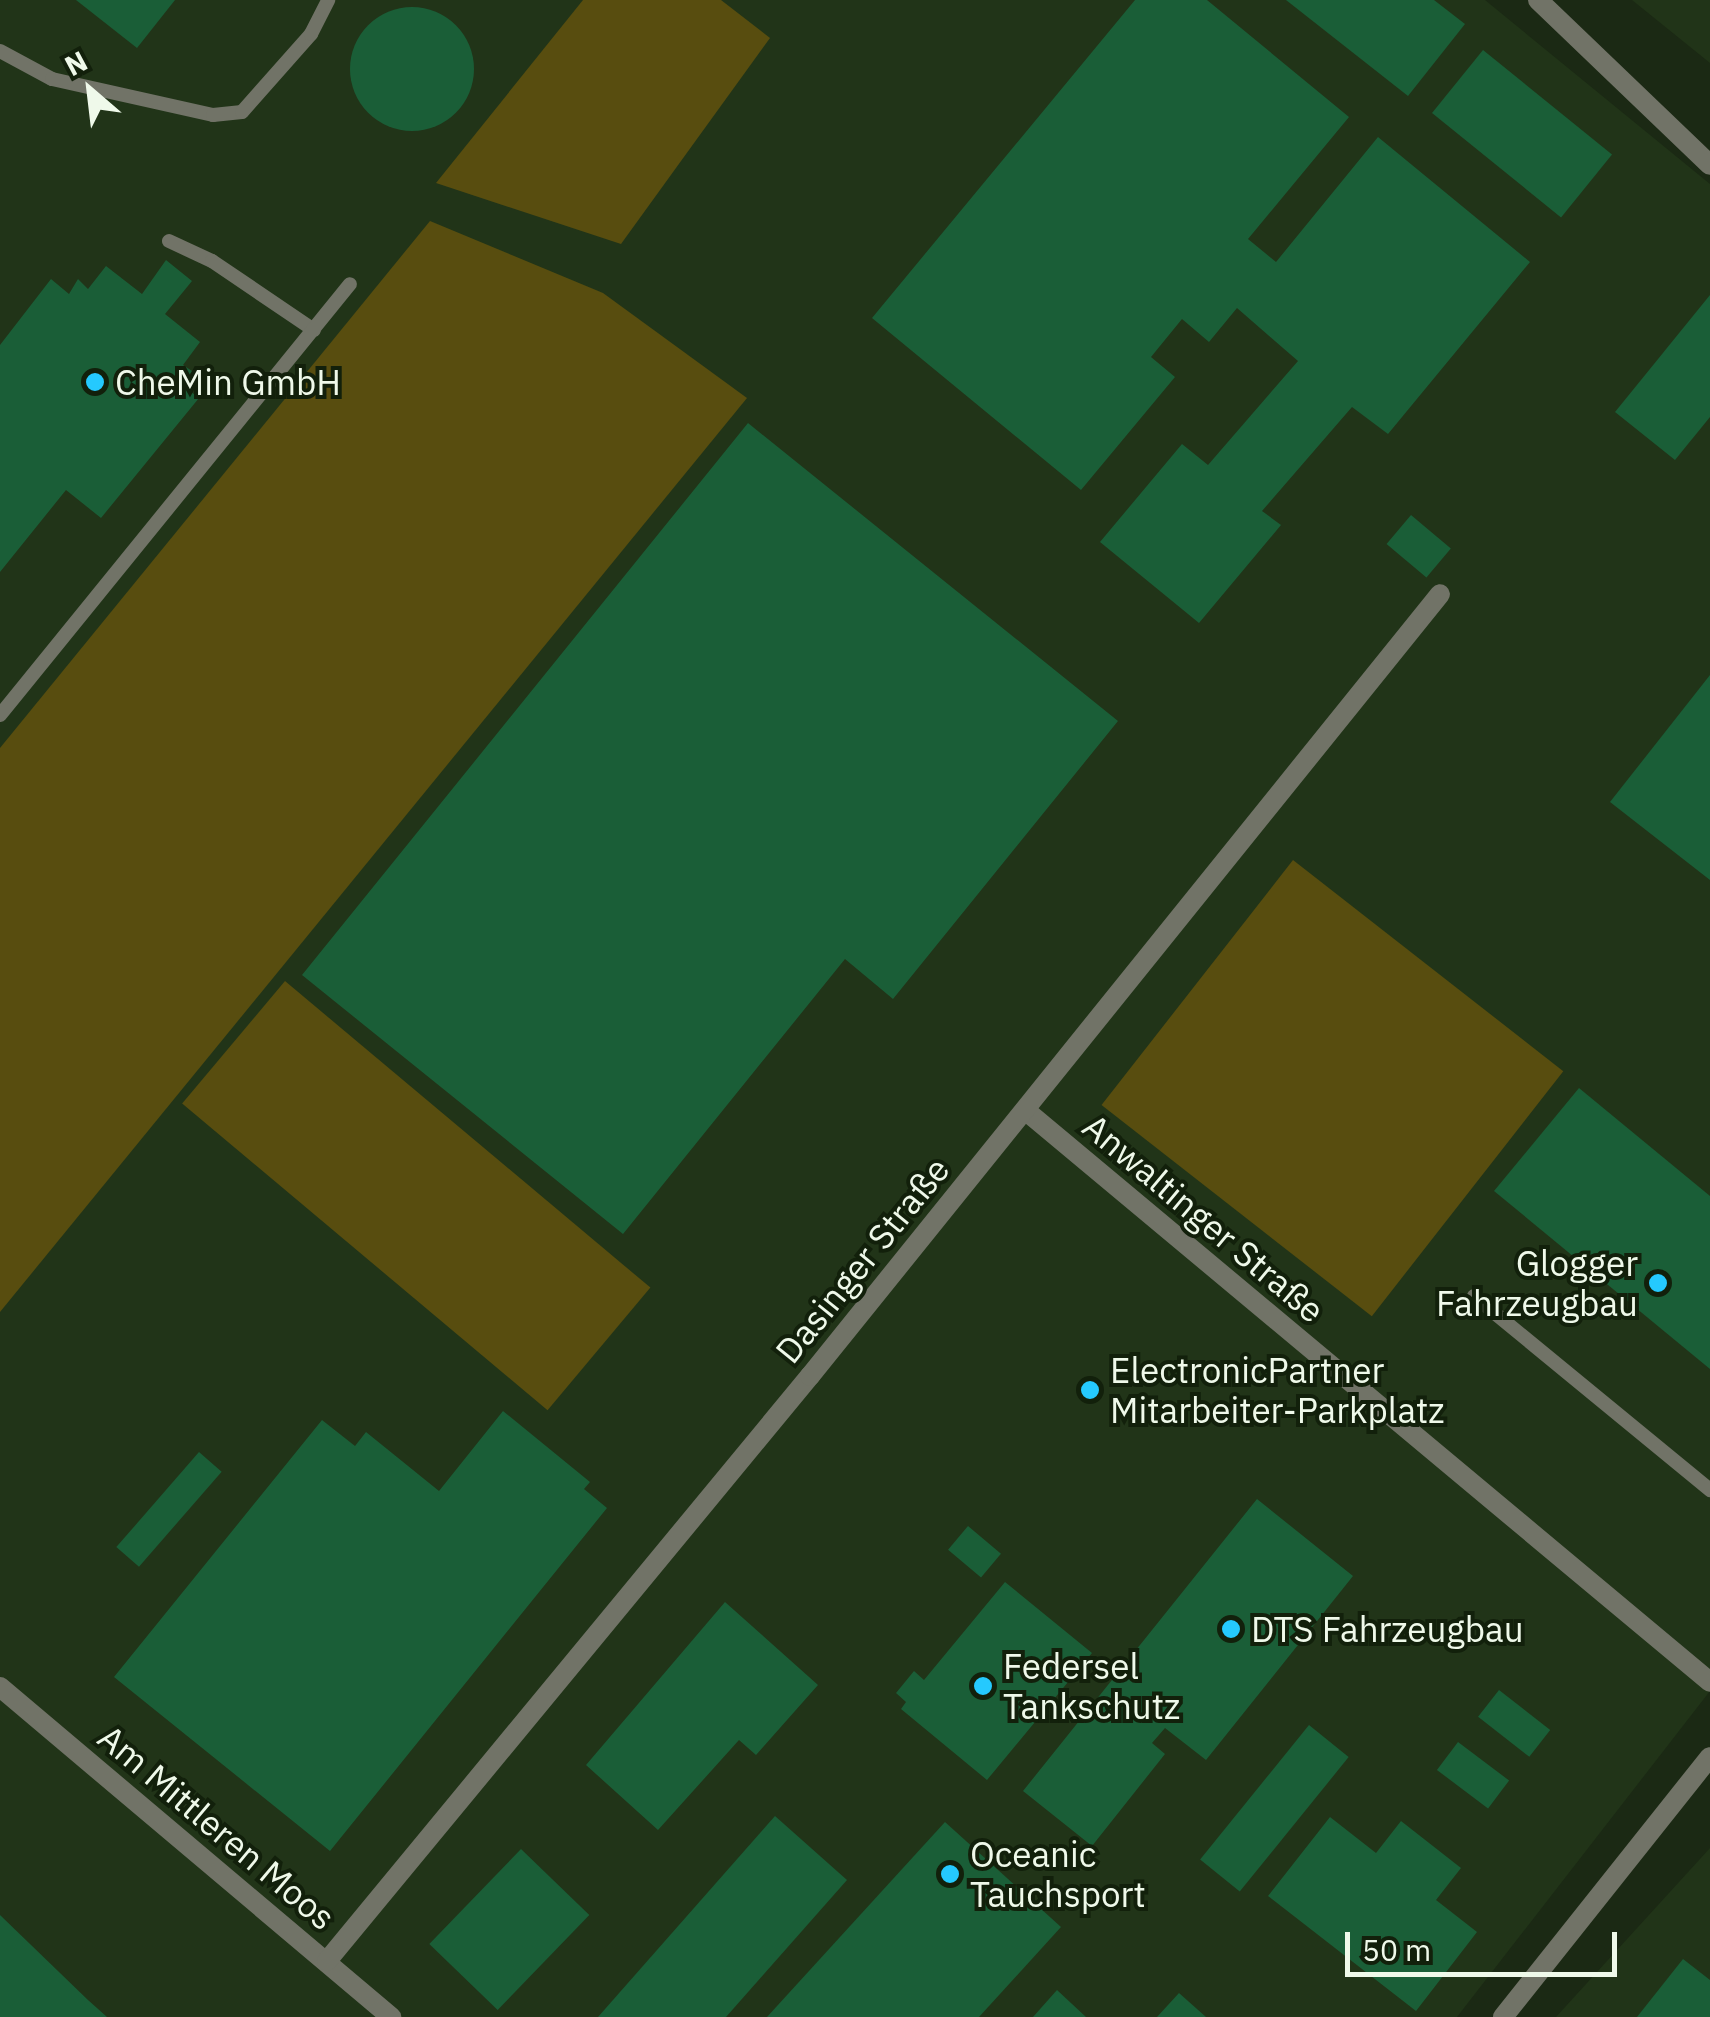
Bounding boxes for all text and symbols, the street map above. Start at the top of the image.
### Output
north arrow [40,40,140,140]
text: N [58,42,93,84]
place label: CheMin GmbH [115,361,341,403]
marker: CheMin GmbH [84,371,106,393]
street label: Anwaltinger Straße [1075,1105,1333,1331]
street label: Dasinger Straße [766,1149,958,1371]
place label: Glogger Fahrzeugbau [1436,1242,1638,1324]
marker: Glogger Fahrzeugbau [1647,1272,1669,1294]
place label: ElectronicPartner Mitarbeiter-Parkplatz [1110,1349,1445,1431]
marker: ElectronicPartner Mitarbeiter-Parkplatz [1079,1379,1101,1401]
place label: DTS Fahrzeugbau [1251,1608,1524,1650]
marker: DTS Fahrzeugbau [1220,1618,1242,1640]
place label: Federsel Tankschutz [1003,1645,1180,1727]
marker: Federsel Tankschutz [972,1675,994,1697]
street label: Am Mittleren Moos [90,1716,344,1938]
place label: Oceanic Tauchsport [970,1833,1146,1915]
marker: Oceanic Tauchsport [939,1863,961,1885]
scale bar [1350,1912,1622,1974]
text: 50 m [1362,1930,1431,1969]

